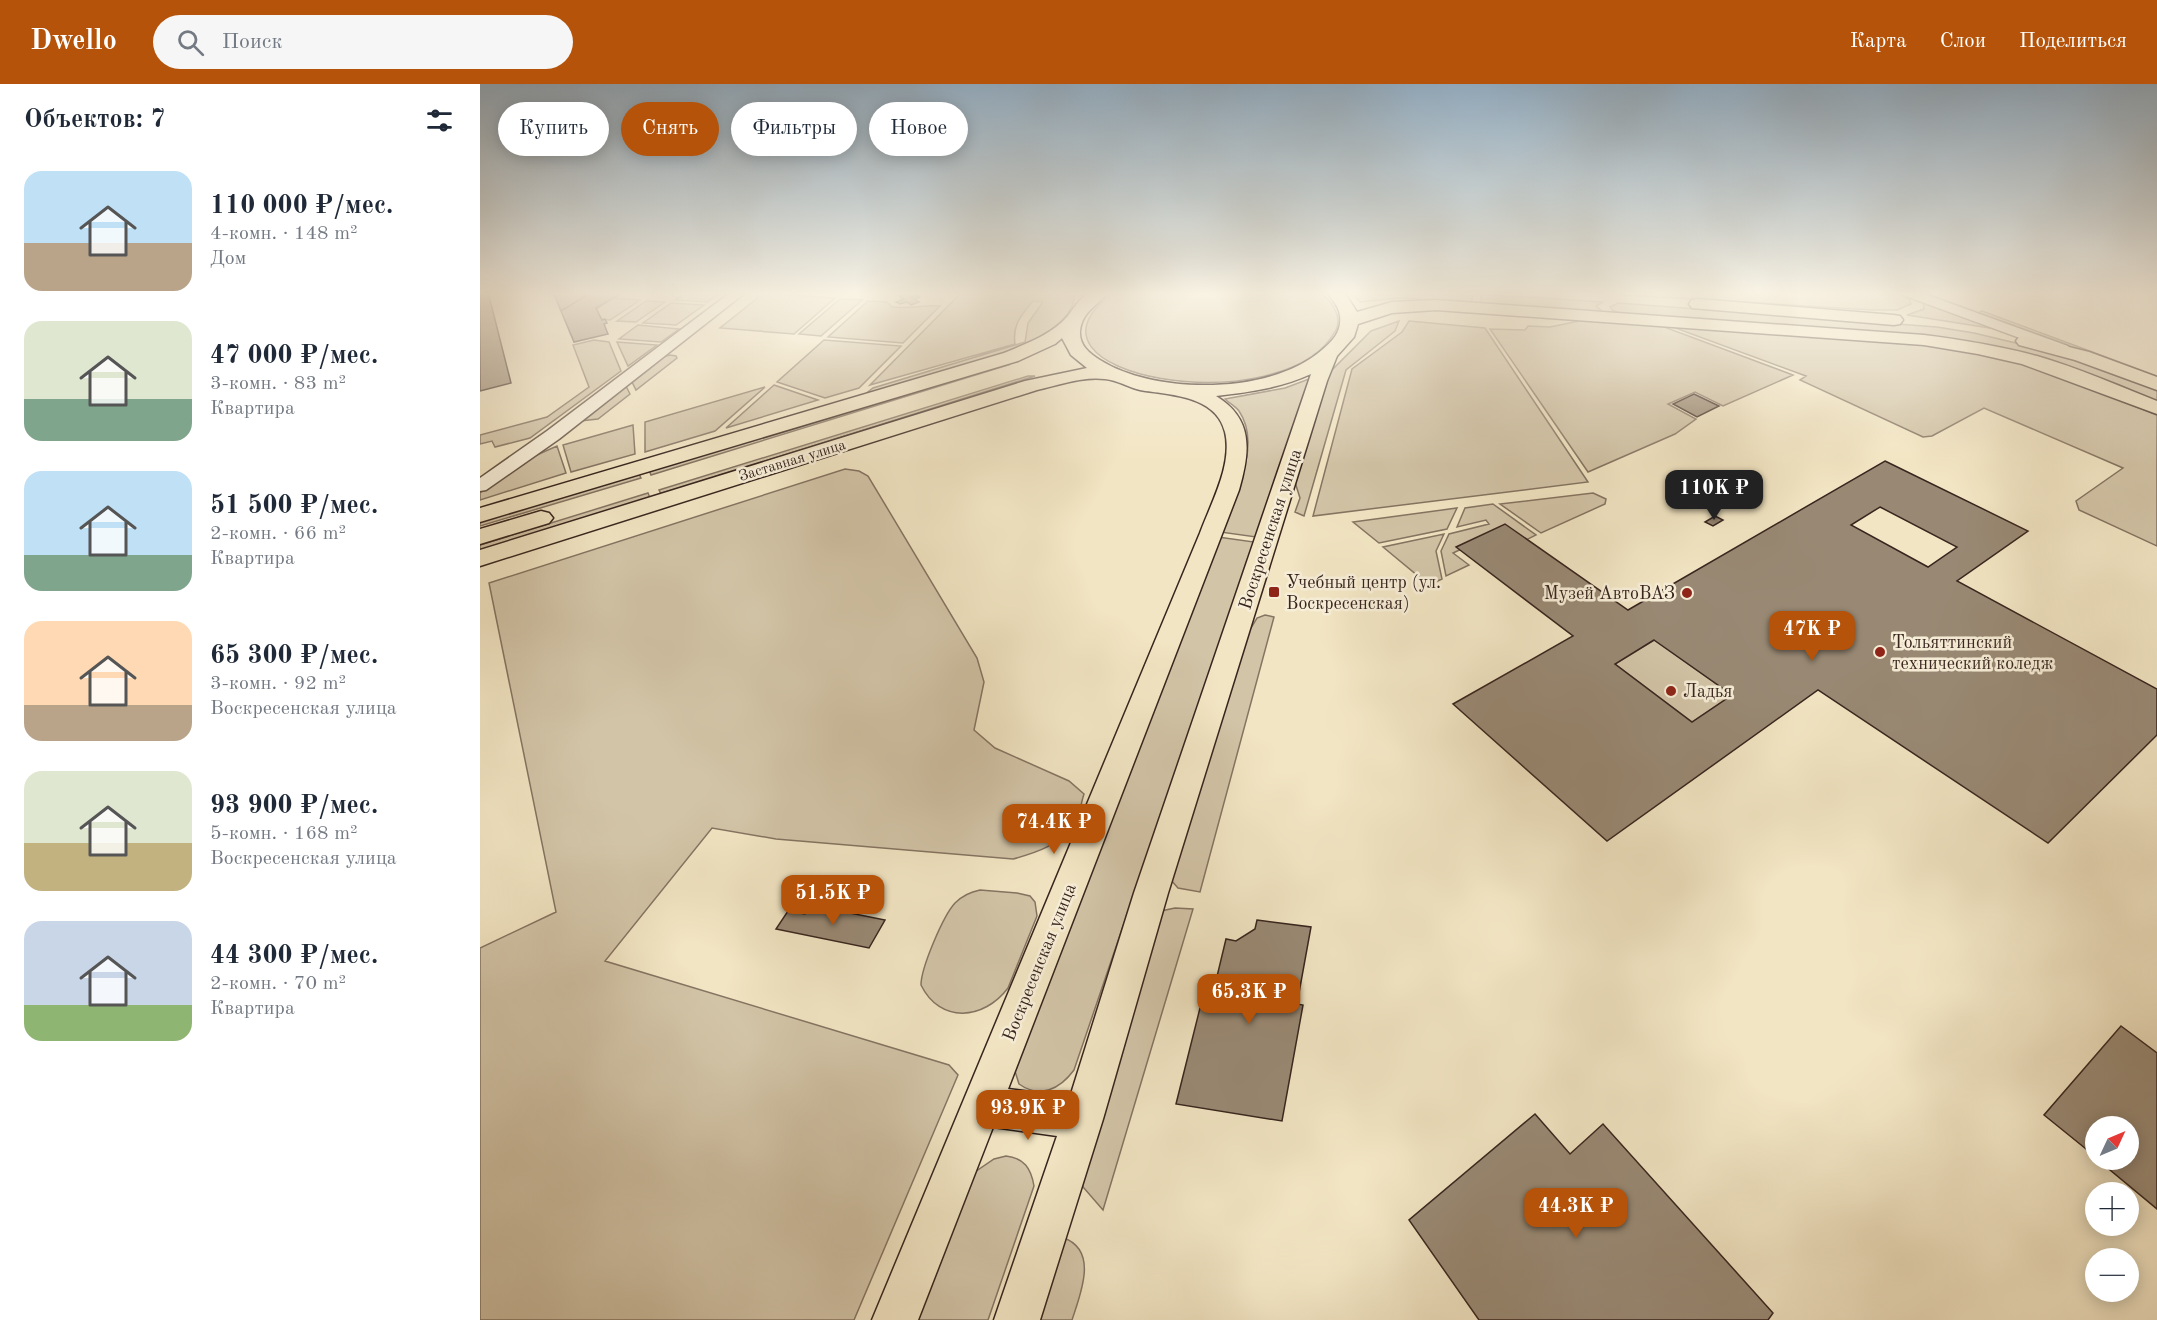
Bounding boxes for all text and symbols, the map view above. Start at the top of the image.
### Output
search box [153,15,573,69]
icon: search [174,26,207,59]
text: Dwello [30,28,117,56]
text: Поиск [222,31,282,53]
text: Карта [1850,31,1907,52]
text: Слои [1940,31,1986,52]
text: Поделиться [2019,31,2127,52]
chip: Купить [498,102,609,156]
chip: Снять [621,102,719,156]
chip: Фильтры [731,102,857,156]
chip: Новое [869,102,968,156]
icon: filters [423,104,456,137]
text: Объектов: 7 [24,107,165,133]
text: 110 000 ₽/мес. [210,193,393,219]
icon: home [72,195,144,267]
text: 4-комн. · 148 m² [210,224,358,244]
text: Дом [210,249,246,269]
text: 47 000 ₽/мес. [210,343,378,369]
icon: home [72,345,144,417]
text: 3-комн. · 83 m² [210,374,346,394]
text: Квартира [210,399,295,419]
street label: Заставная улица [737,438,848,485]
street label: Воскресенская улица [1236,447,1306,612]
pin: 110K ₽ [1665,470,1763,521]
text: 110K ₽ [1679,479,1749,499]
text: 51 500 ₽/мес. [210,493,378,519]
icon: home [72,495,144,567]
text: 2-комн. · 66 m² [210,524,346,544]
text: Квартира [210,549,295,569]
place label: Учебный центр (ул. Воскресенская) [1286,573,1441,613]
marker: Учебный центр (ул. Воскресенская) [1267,585,1281,599]
place label: Музей АвтоВАЗ [1544,585,1675,603]
marker: Музей АвтоВАЗ [1680,586,1694,600]
pin: 47K ₽ [1770,611,1854,662]
text: 47K ₽ [1783,620,1841,640]
place label: Тольяттинский технический коледж [1892,634,2053,673]
text: 65 300 ₽/мес. [210,643,378,669]
icon: home [72,645,144,717]
marker: Тольяттинский технический коледж [1873,645,1887,659]
text: 3-комн. · 92 m² [210,674,346,694]
place label: Ладья [1683,683,1732,701]
marker: Ладья [1664,684,1678,698]
text: Воскресенская улица [210,699,397,719]
text: 93 900 ₽/мес. [210,793,378,819]
icon: home [72,795,144,867]
pin: 74.4K ₽ [999,804,1109,855]
text: 74.4K ₽ [1016,813,1092,833]
text: 5-комн. · 168 m² [210,824,358,844]
text: Воскресенская улица [210,849,397,869]
pin: 51.5K ₽ [778,875,888,926]
street label: Воскресенская улица [1000,881,1080,1044]
text: 51.5K ₽ [795,884,871,904]
text: 44 300 ₽/мес. [210,943,378,969]
icon: home [72,945,144,1017]
text: 2-комн. · 70 m² [210,974,346,994]
pin: 65.3K ₽ [1194,974,1304,1025]
text: 65.3K ₽ [1211,983,1287,1003]
text: Квартира [210,999,295,1019]
pin: 93.9K ₽ [973,1090,1083,1141]
text: 93.9K ₽ [990,1099,1066,1119]
north arrow [2085,1116,2139,1170]
map controls [2085,1116,2139,1302]
button: + [2085,1182,2139,1236]
pin: 44.3K ₽ [1521,1188,1631,1239]
text: 44.3K ₽ [1538,1197,1614,1217]
button: − [2085,1248,2139,1302]

